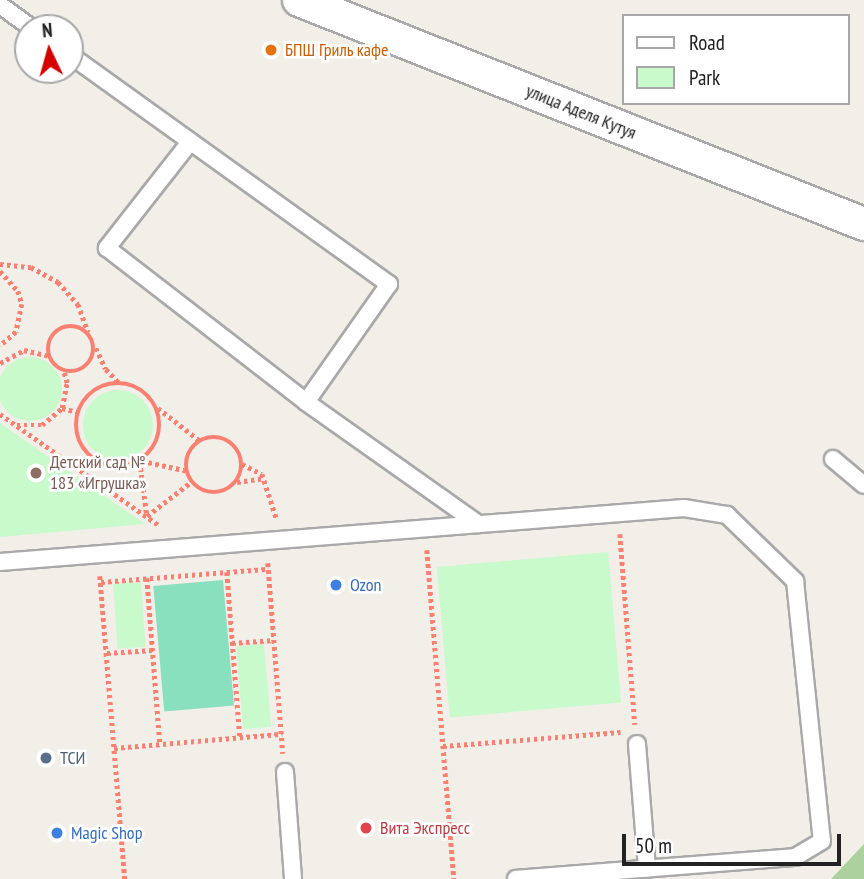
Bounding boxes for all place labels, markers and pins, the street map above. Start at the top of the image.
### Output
place label: БПШ Гриль кафе [285,39,389,61]
marker: БПШ Гриль кафе [263,42,279,58]
place label: Детский сад № 183 «Игрушка» [50,452,146,494]
marker: Детский сад № 183 «Игрушка» [28,465,44,481]
place label: Ozon [350,574,382,596]
marker: Ozon [328,577,344,593]
place label: ТСИ [60,747,85,769]
marker: ТСИ [38,750,54,766]
place label: Вита Экспресс [380,817,470,839]
marker: Вита Экспресс [358,820,374,836]
place label: Magic Shop [71,822,143,844]
marker: Magic Shop [49,825,65,841]

